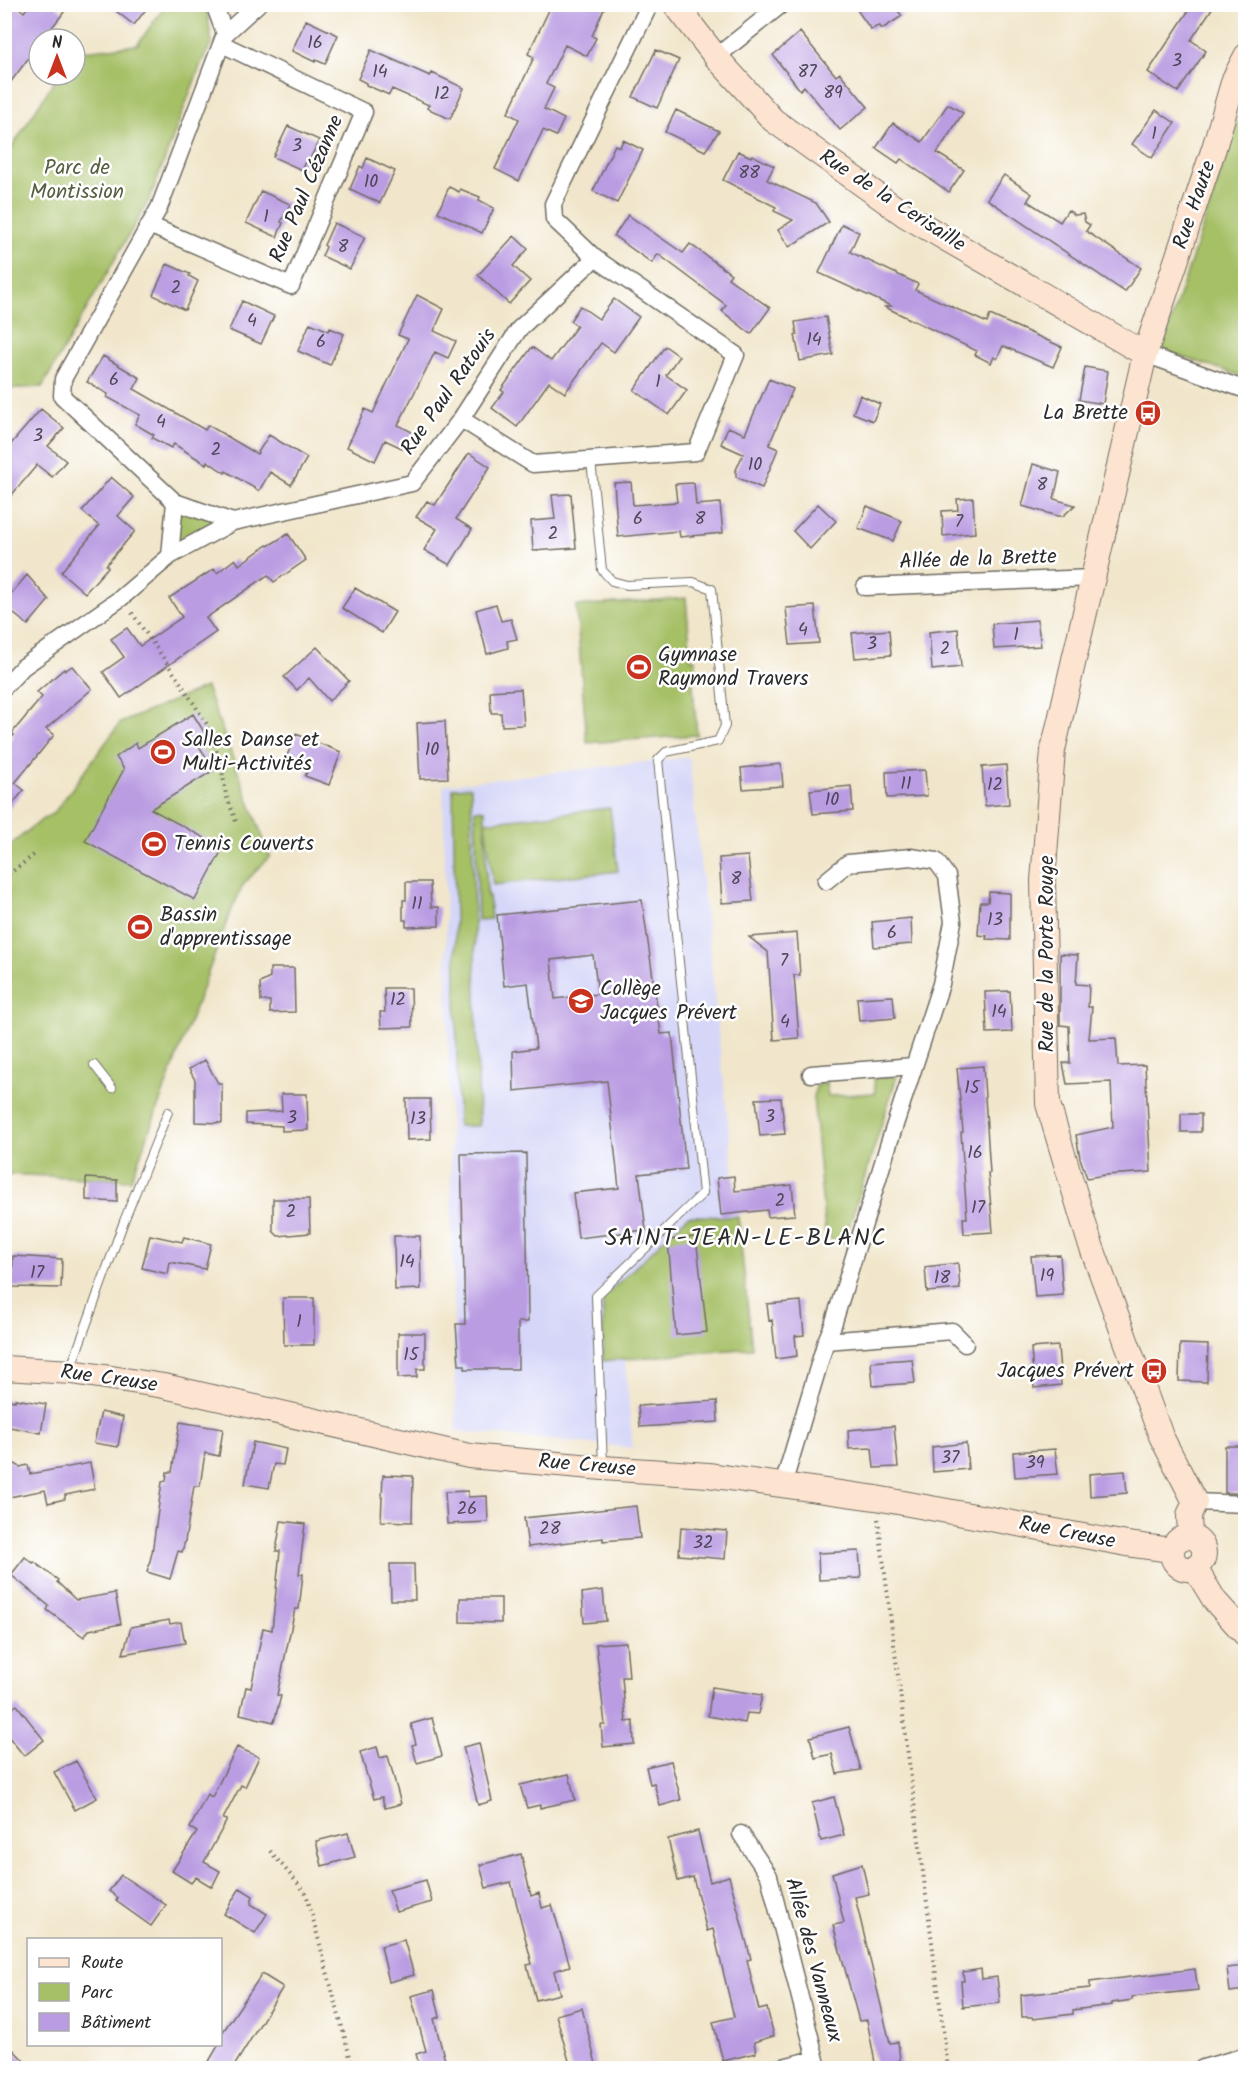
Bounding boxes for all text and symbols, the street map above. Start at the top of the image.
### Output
north arrow [27,27,87,87]
house number: 16 [307,29,323,58]
text: N [52,31,62,56]
house number: 3 [1172,47,1182,76]
house number: 14 [372,58,388,87]
house number: 87 [797,58,817,87]
house number: 89 [823,79,843,108]
house number: 12 [434,80,450,109]
street label: Rue Paul Cézanne [261,109,353,268]
house number: 1 [1151,120,1157,149]
house number: 3 [292,132,302,161]
street label: Rue de la Cerisaille [812,141,973,261]
park label: Parc de Montission [30,152,124,209]
street label: Rue Haute [1164,156,1226,254]
house number: 88 [738,159,760,188]
house number: 10 [364,168,378,197]
house number: 1 [263,203,269,232]
house number: 8 [338,233,349,262]
house number: 2 [171,274,181,303]
house number: 4 [247,307,257,336]
street label: Rue Paul Ratouis [393,321,505,462]
house number: 14 [806,326,822,355]
house number: 6 [316,328,326,357]
house number: 6 [109,366,119,395]
house number: 1 [655,368,661,397]
place label: La Brette [1043,397,1129,430]
bus stop icon: La Brette [1133,398,1163,428]
house number: 4 [156,408,166,437]
house number: 3 [33,422,43,451]
house number: 2 [211,436,221,465]
house number: 10 [748,451,762,480]
house number: 8 [1037,471,1048,500]
house number: 6 [633,505,643,534]
house number: 8 [695,505,706,534]
house number: 7 [955,508,964,537]
house number: 2 [548,520,558,549]
street label: Allée de la Brette [899,541,1058,579]
house number: 4 [798,616,808,645]
house number: 1 [1013,621,1019,650]
house number: 3 [867,630,877,659]
house number: 2 [940,635,950,664]
place label: Gymnase Raymond Travers [658,639,809,696]
sports icon: Gymnase Raymond Travers [624,652,654,682]
place label: Salles Danse et Multi-Activités [182,724,320,781]
house number: 10 [425,736,439,765]
sports icon: Salles Danse et Multi-Activités [148,737,178,767]
house number: 11 [900,770,912,799]
house number: 12 [987,771,1003,800]
house number: 10 [825,786,839,815]
place label: Tennis Couverts [174,828,314,861]
sports icon: Tennis Couverts [139,829,169,859]
street label: Rue de la Porte Rouge [1031,855,1064,1053]
house number: 8 [731,865,742,894]
house number: 11 [411,890,423,919]
place label: Bassin d'apprentissage [160,899,292,956]
house number: 13 [987,906,1003,935]
sports icon: Bassin d'apprentissage [125,912,155,942]
house number: 6 [887,919,897,948]
house number: 7 [780,947,789,976]
place label: Collège Jacques Prévert [600,973,738,1030]
house number: 12 [390,986,406,1015]
school or university icon: Collège Jacques Prévert [566,986,596,1016]
house number: 14 [991,998,1007,1027]
house number: 4 [780,1008,790,1037]
house number: 15 [964,1074,981,1103]
house number: 3 [765,1103,775,1132]
house number: 3 [287,1104,297,1133]
house number: 13 [410,1105,426,1134]
house number: 16 [967,1139,983,1168]
house number: 2 [775,1187,785,1216]
house number: 17 [971,1194,986,1223]
house number: 2 [286,1198,296,1227]
district label: SAINT-JEAN-LE-BLANC [605,1219,887,1258]
house number: 14 [399,1248,415,1277]
house number: 17 [30,1259,45,1288]
house number: 19 [1040,1262,1054,1291]
house number: 18 [934,1264,950,1293]
house number: 1 [296,1308,302,1337]
house number: 15 [403,1341,420,1370]
place label: Jacques Prévert [997,1355,1135,1388]
street label: Rue Creuse [58,1356,160,1402]
bus stop icon: Jacques Prévert [1139,1356,1169,1386]
house number: 37 [941,1444,960,1473]
street label: Rue Creuse [537,1445,638,1487]
house number: 39 [1025,1449,1045,1478]
house number: 26 [457,1495,477,1524]
street label: Rue Creuse [1016,1507,1119,1559]
house number: 28 [539,1515,561,1544]
house number: 32 [693,1529,713,1558]
street label: Allée des Vanneaux [775,1874,851,2047]
legend [27,1938,222,2046]
text: Route [81,1949,123,1978]
text: Parc [81,1979,113,2008]
text: Bâtiment [81,2009,152,2038]

